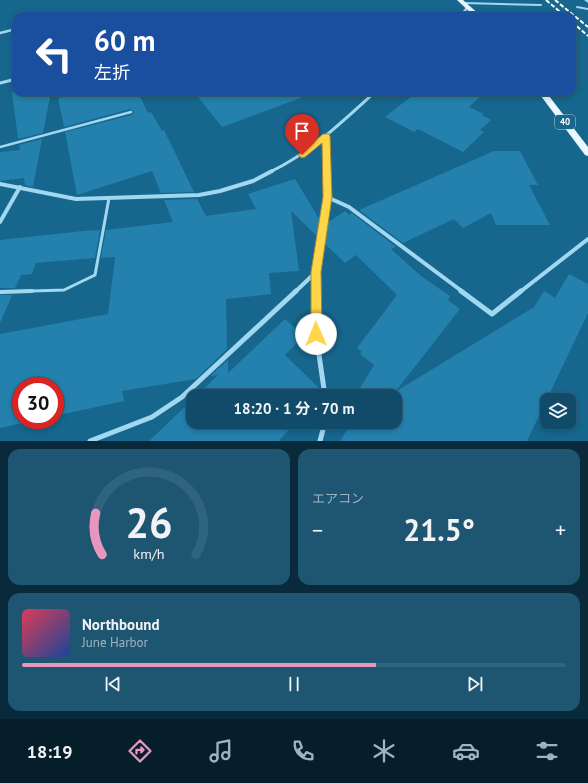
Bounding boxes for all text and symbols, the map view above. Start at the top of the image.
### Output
text: 60 m [94,22,155,59]
icon: left [28,28,80,80]
text: 左折 [94,61,130,84]
pin [285,114,319,155]
road number: 40 [555,115,575,129]
icon: arrive [291,120,313,142]
position arrow [295,313,337,355]
speed limit sign: 30 [12,377,64,429]
map controls [540,393,576,429]
button: layers [540,393,576,429]
text: 18:20 · 1 分 · 70 m [233,399,355,418]
text: エアコン [312,490,364,507]
text: 26 [125,496,173,549]
text: 21.5° [403,510,475,549]
text: − [312,516,323,544]
text: + [555,516,566,544]
text: km/h [133,544,165,563]
text: Northbound [82,615,159,634]
text: June Harbor [82,634,148,651]
icon: previous [102,673,124,695]
icon: pause [283,673,305,695]
icon: next [464,673,486,695]
icon: directions [126,737,154,765]
icon: music [207,737,235,765]
icon: phone [289,737,317,765]
icon: climate [370,737,398,765]
icon: car [452,737,480,765]
icon: filters [533,737,561,765]
text: 18:19 [27,740,72,763]

